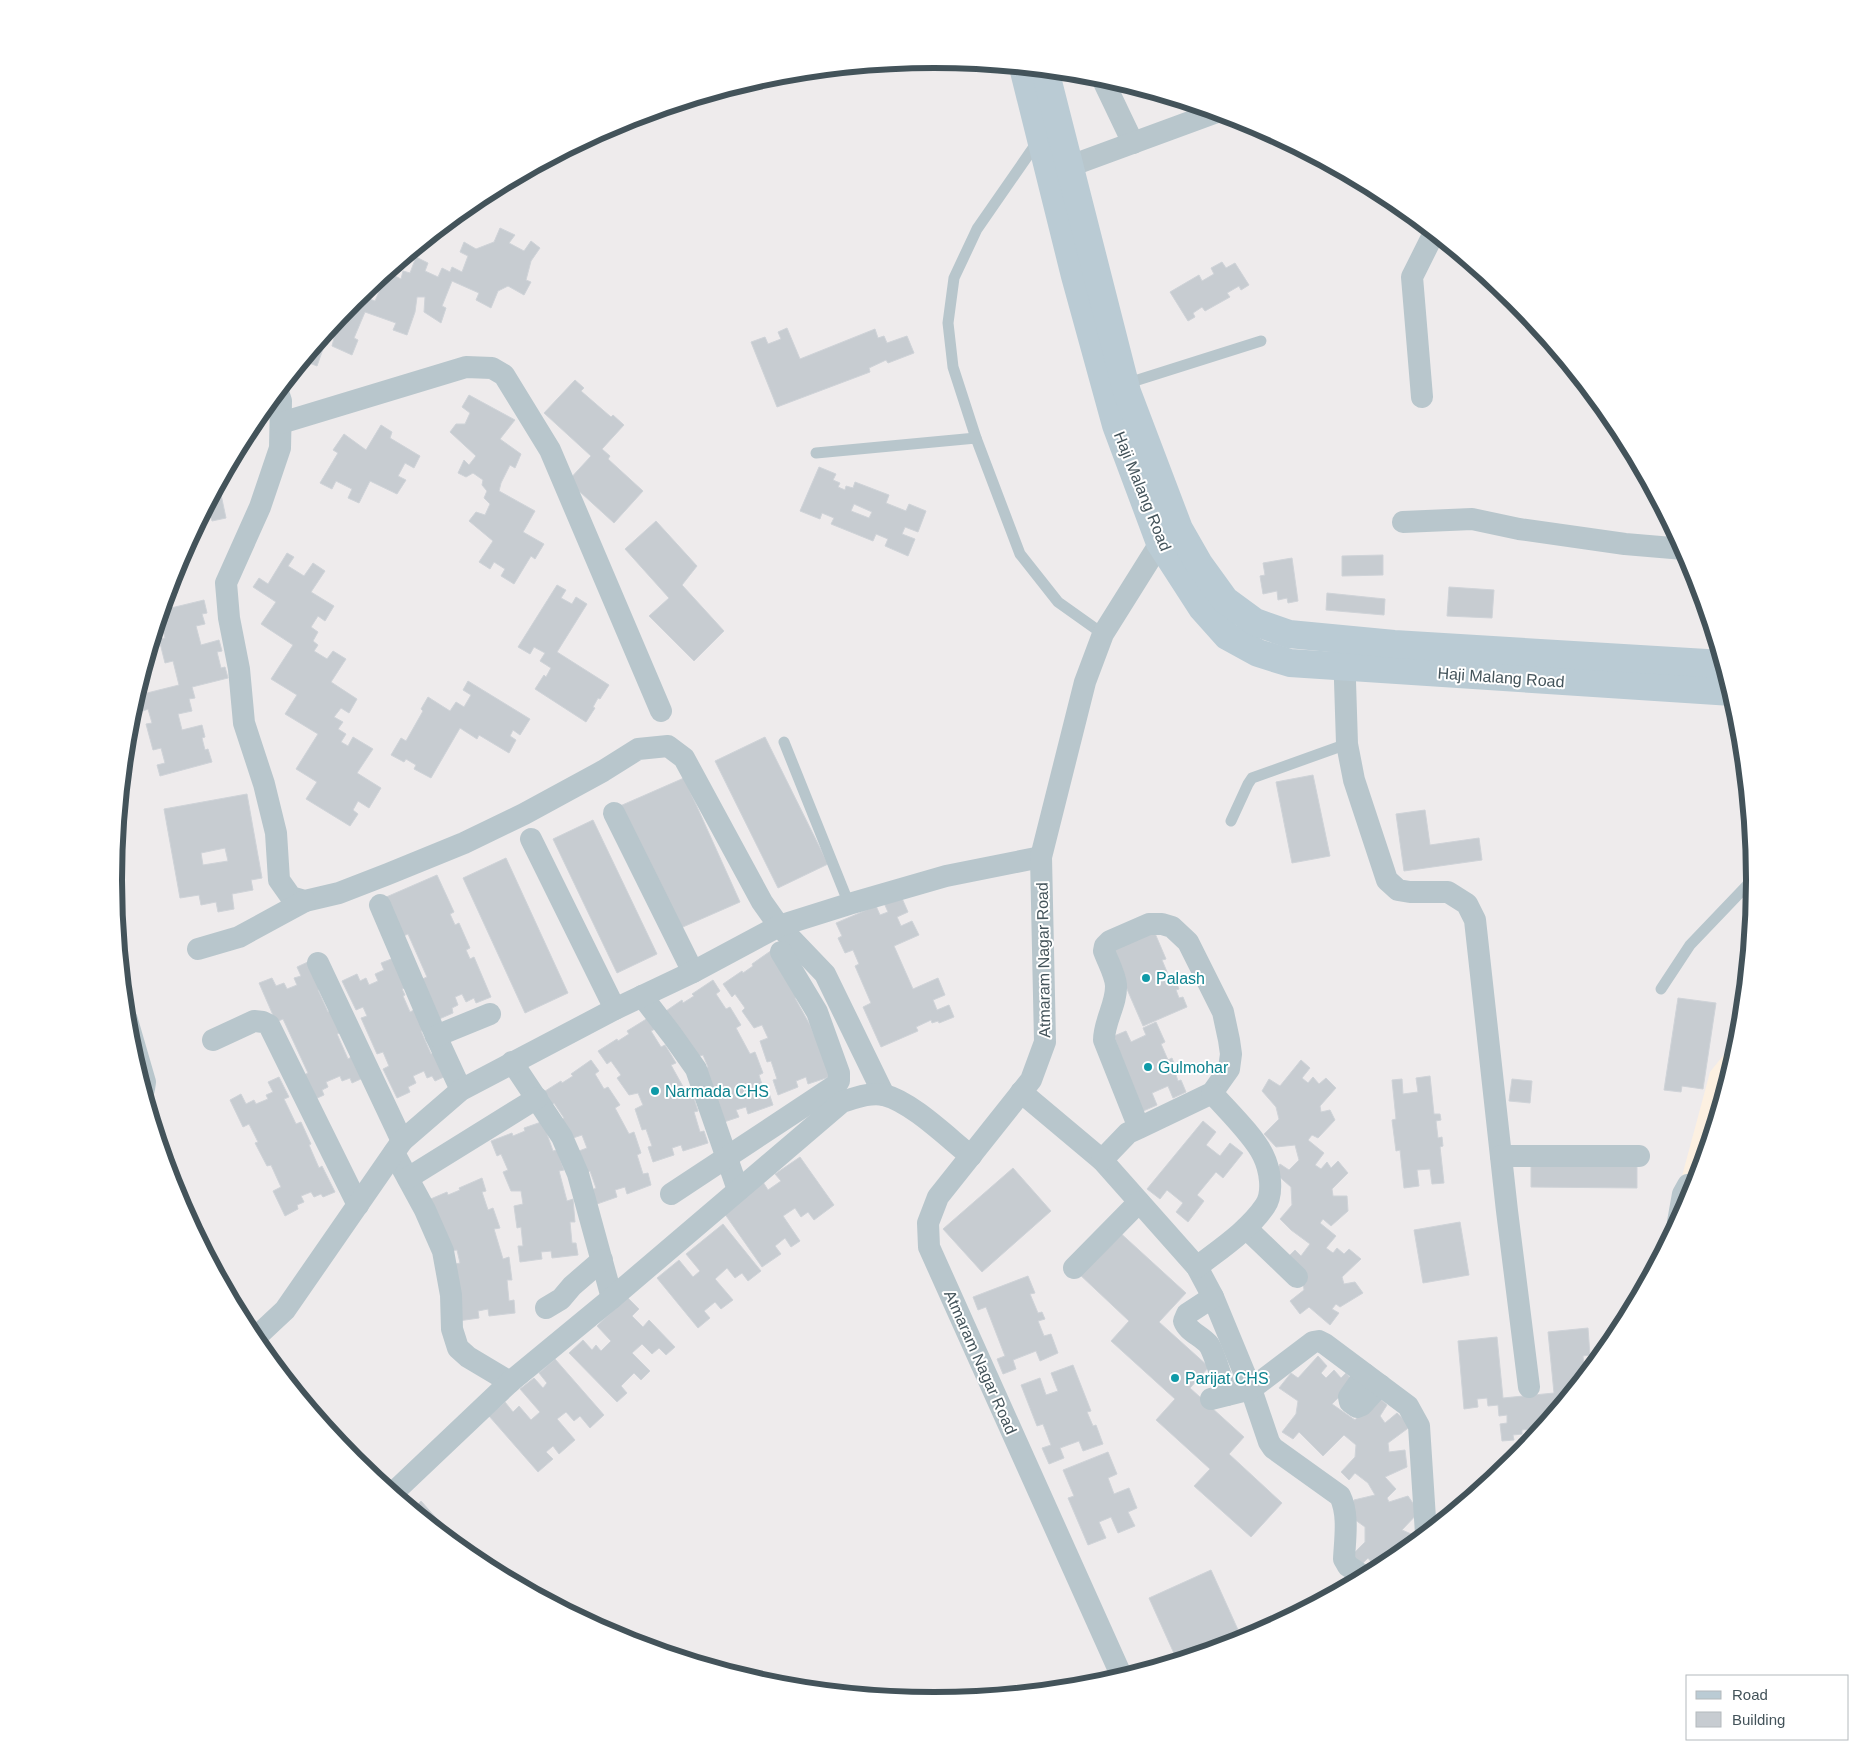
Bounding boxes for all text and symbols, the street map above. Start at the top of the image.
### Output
street label: Haji Malang Road [1111,429,1174,553]
street label: Haji Malang Road [1437,665,1565,690]
street label: Atmaram Nagar Road [1034,882,1053,1038]
place label: Palash [1156,970,1205,987]
marker: Palash [1140,972,1152,984]
place label: Gulmohar [1158,1059,1229,1076]
marker: Gulmohar [1142,1061,1154,1073]
place label: Narmada CHS [665,1083,769,1100]
marker: Narmada CHS [649,1085,661,1097]
street label: Atmaram Nagar Road [941,1288,1020,1437]
place label: Parijat CHS [1185,1370,1269,1387]
marker: Parijat CHS [1169,1372,1181,1384]
legend [1686,1675,1849,1740]
text: Road [1732,1686,1768,1703]
text: Building [1732,1711,1785,1728]

